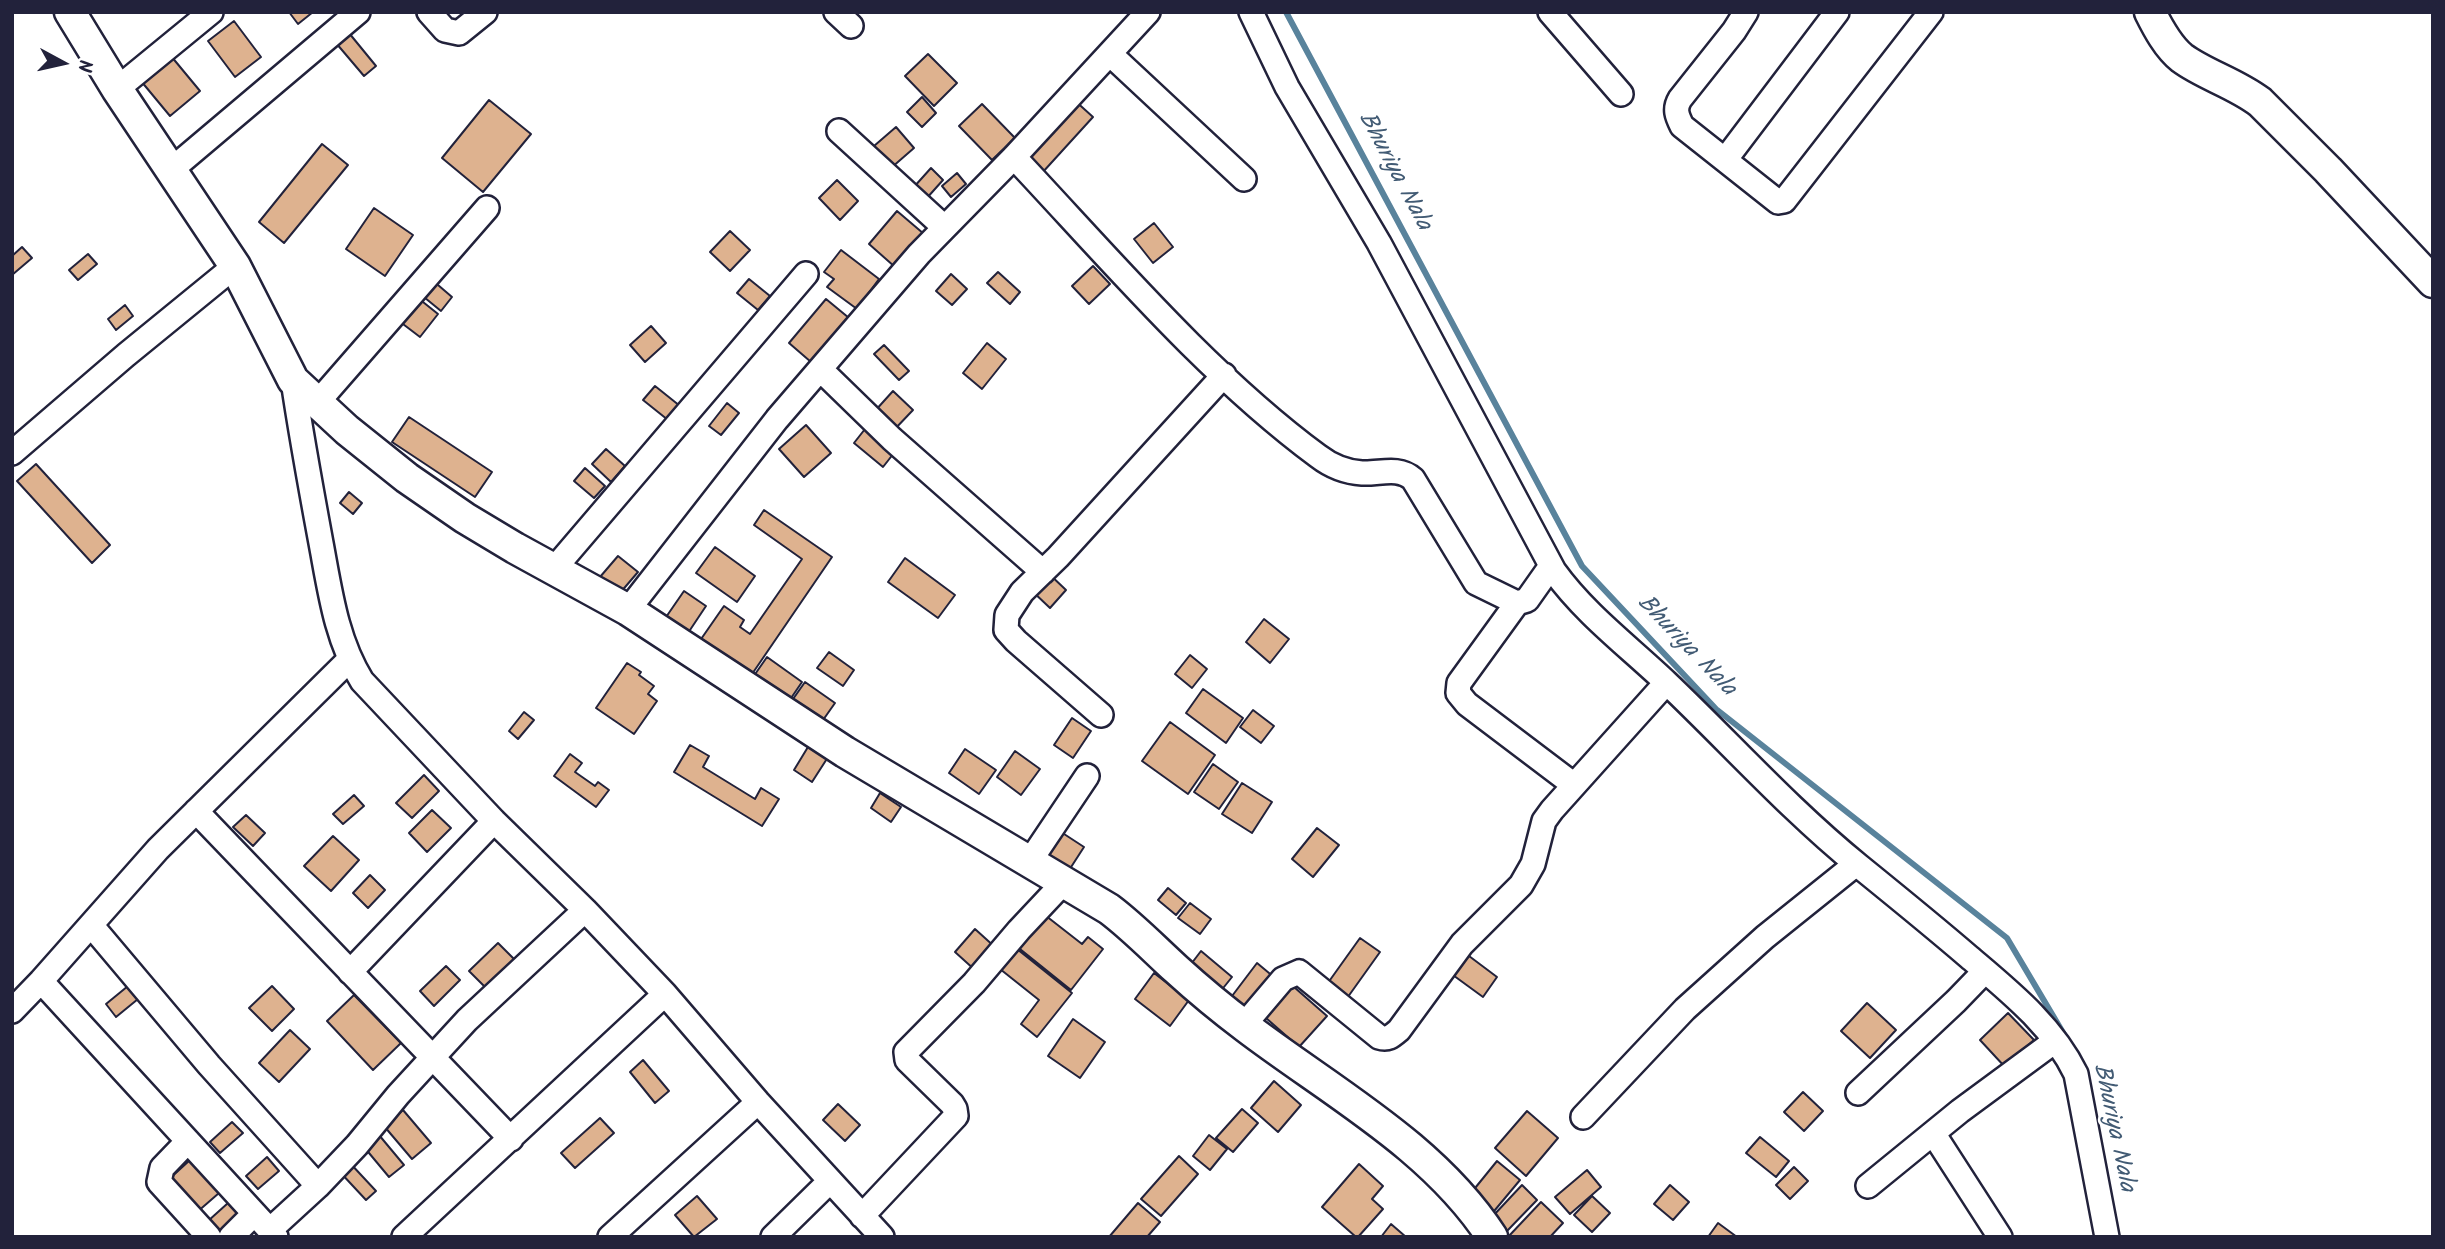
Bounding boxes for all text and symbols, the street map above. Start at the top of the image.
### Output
north arrow [28,28,98,98]
text: N [68,58,99,74]
water label: Bhuriya Nala [1350,108,1436,236]
water label: Bhuriya Nala [1629,590,1741,704]
water label: Bhuriya Nala [2084,1061,2140,1195]

